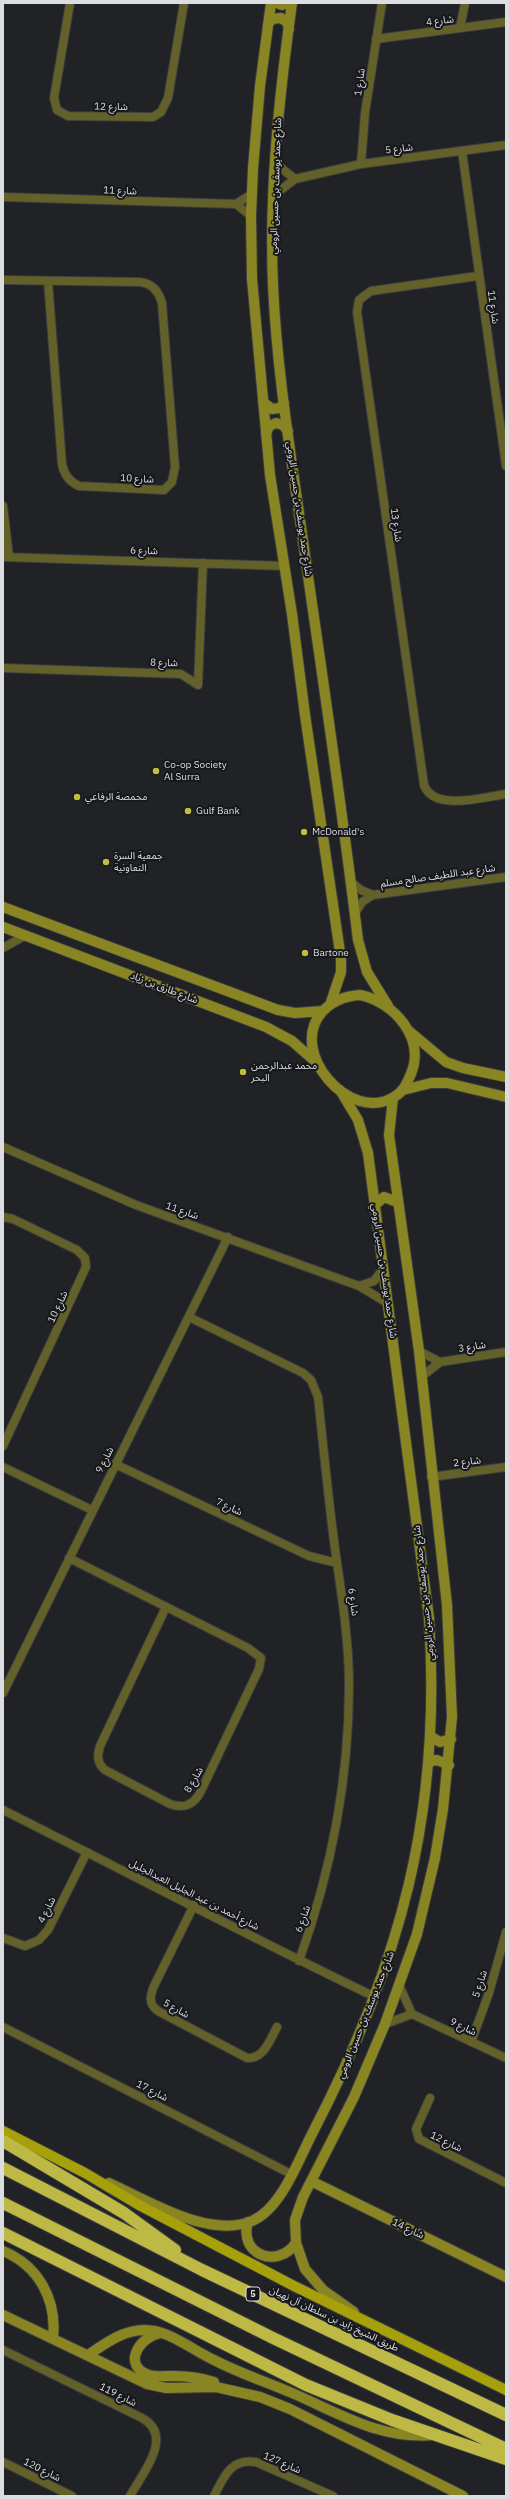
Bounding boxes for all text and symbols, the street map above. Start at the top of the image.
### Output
street label: شارع 4 [425,13,455,29]
street label: شارع 1 [352,67,368,97]
street label: شارع 12 [94,101,128,113]
street label: شارع حمد يوسف بن حسين الرومي [268,118,284,254]
street label: شارع 5 [384,141,414,157]
street label: شارع 11 [103,184,137,198]
street label: شارع 11 [485,289,501,325]
street label: شارع حمد يوسف بن حسين الرومي [284,441,314,577]
street label: شارع 10 [120,472,154,486]
street label: شارع 13 [388,507,404,543]
street label: شارع 6 [130,545,158,557]
street label: شارع 8 [150,657,178,669]
place label: Co-op Society Al Surra [164,759,227,782]
marker: Co-op Society Al Surra [151,766,161,776]
place label: محمصة الرفاعي [85,791,148,803]
marker: محمصة الرفاعي [72,792,82,802]
place label: Gulf Bank [196,805,240,817]
marker: Gulf Bank [183,806,193,816]
place label: McDonald's [312,826,364,838]
marker: McDonald's [299,827,309,837]
place label: جمعية السرة التعاونية [114,850,163,874]
marker: جمعية السرة التعاونية [101,857,111,867]
street label: شارع عبد اللطيف صالح مسلم [380,862,496,890]
place label: Bartone [313,947,349,959]
marker: Bartone [300,948,310,958]
street label: شارع طارق بن زياد [129,970,199,1006]
place label: محمد عبدالرحمن البحر [251,1060,317,1084]
marker: محمد عبدالرحمن البحر [238,1067,248,1077]
street label: شارع 11 [164,1200,200,1222]
street label: شارع حمد يوسف بن حسين الرومي [369,1203,399,1339]
street label: شارع 10 [45,1289,71,1325]
street label: شارع 3 [457,1339,487,1355]
street label: شارع 9 [93,1445,117,1475]
street label: شارع 2 [452,1454,482,1470]
street label: شارع 7 [214,1496,244,1518]
street label: شارع حمد يوسف بن حسين الرومي [411,1525,437,1661]
street label: شارع 6 [345,1587,361,1617]
street label: شارع 8 [182,1765,206,1795]
street label: شارع أحمد بن عبد الجليل العبدالجليل [127,1857,261,1933]
street label: شارع 4 [35,1895,59,1925]
street label: شارع 6 [293,1904,313,1934]
street label: شارع حمد يوسف بن حسين الرومي [335,1950,397,2080]
street label: شارع 5 [470,1969,490,1999]
street label: شارع 5 [161,1997,191,2021]
street label: شارع 9 [448,2016,478,2038]
street label: شارع 17 [134,2078,170,2104]
street label: شارع 12 [428,2129,464,2155]
street label: شارع 14 [390,2216,426,2242]
street label: طريق الشيخ زايد بن سلطان آل نهيان [267,2284,401,2354]
road number: 5 [246,2287,260,2301]
street label: شارع 119 [97,2381,139,2409]
street label: شارع 127 [261,2450,303,2476]
street label: شارع 120 [21,2456,63,2484]

